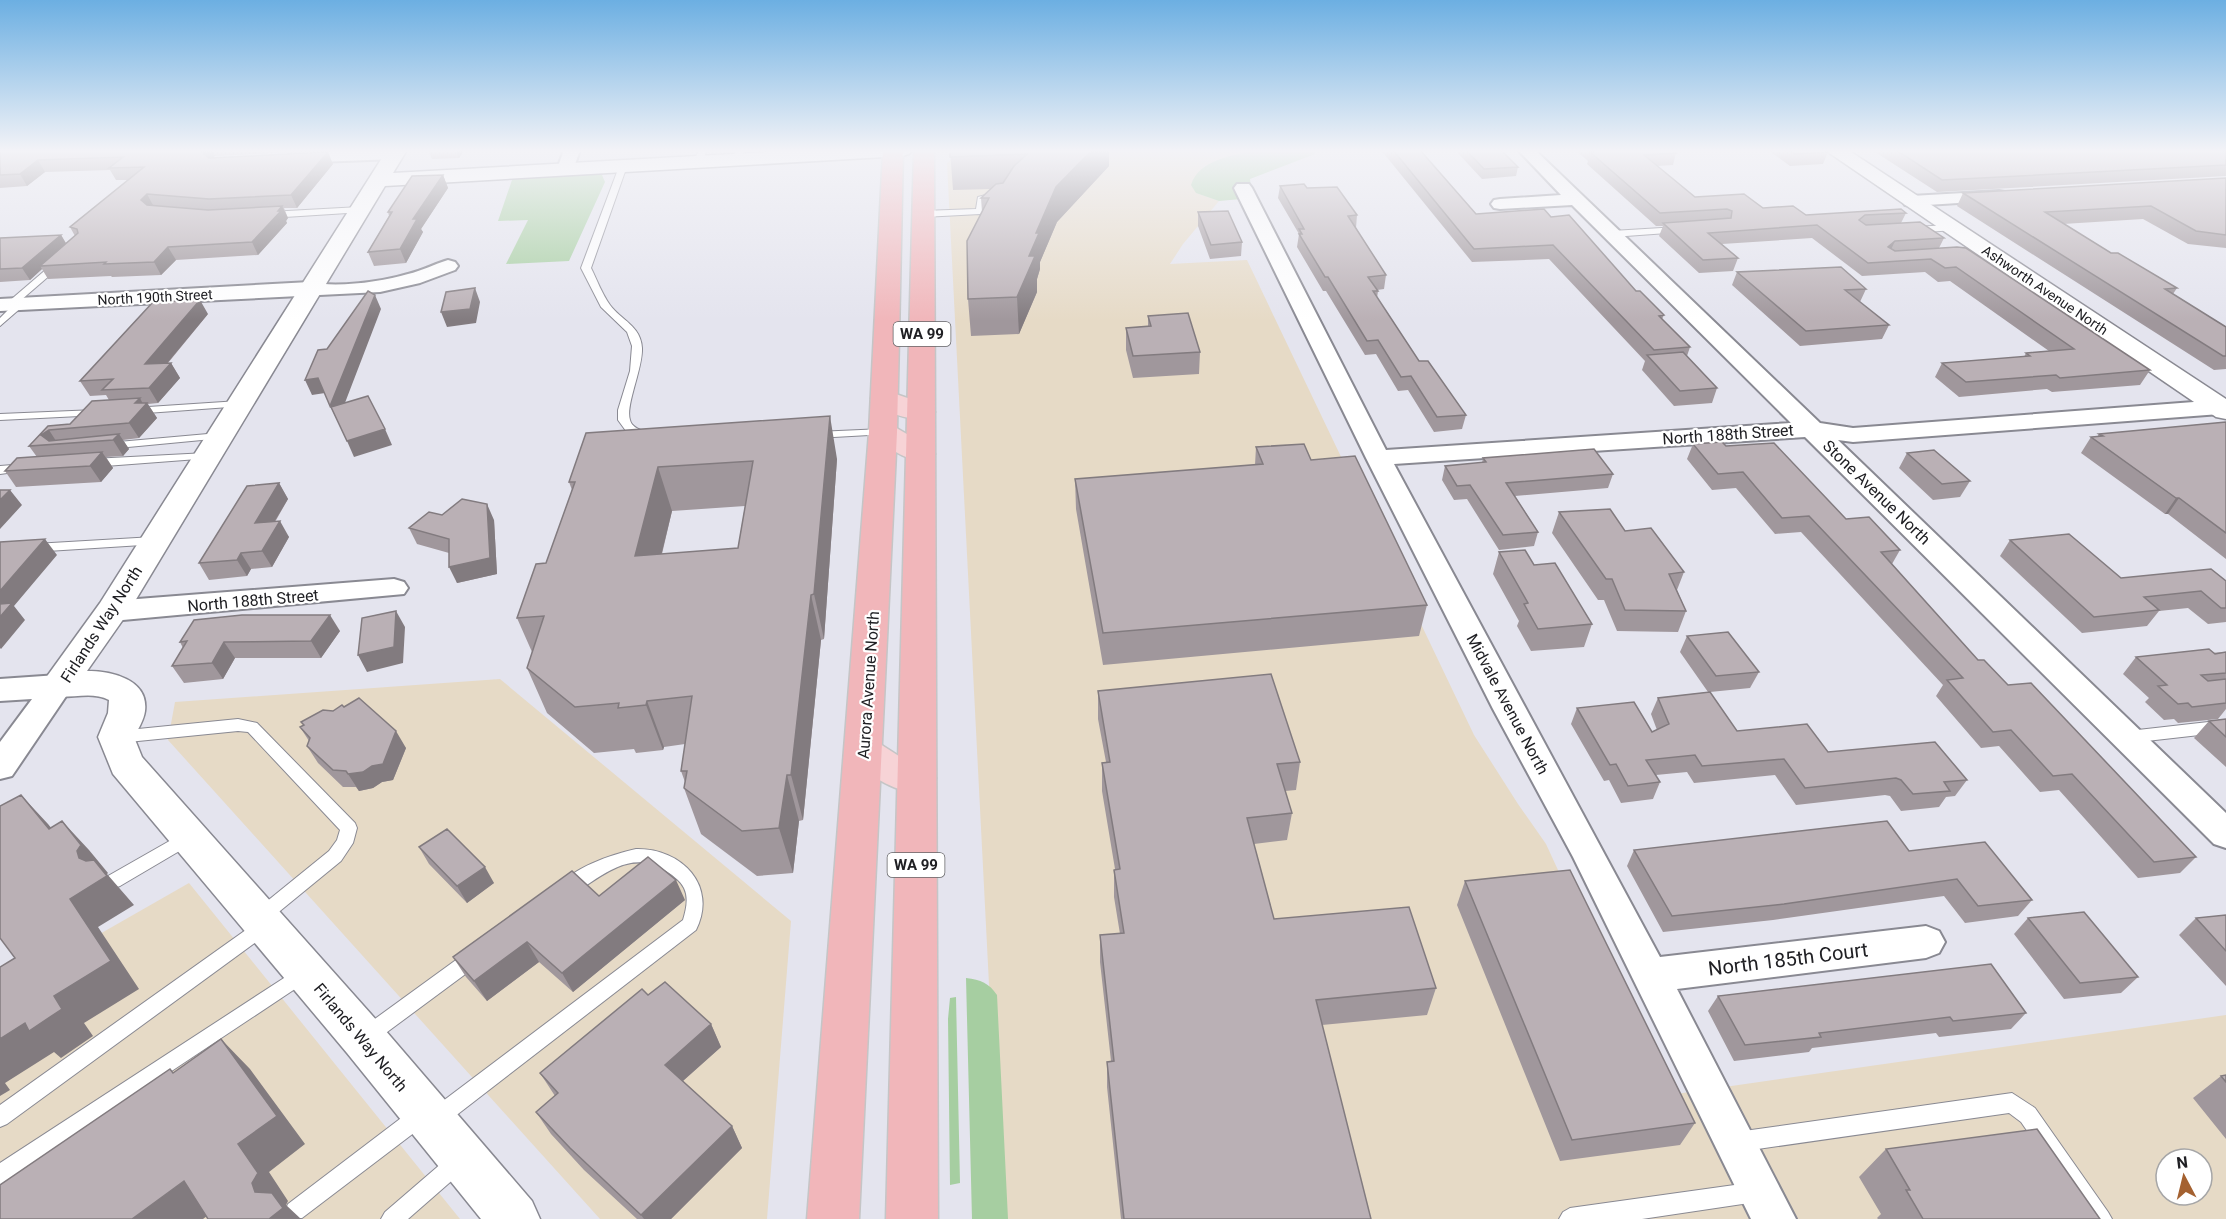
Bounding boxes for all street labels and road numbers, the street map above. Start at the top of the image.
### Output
street label: Ashworth Avenue North [1979,242,2111,338]
street label: North 190th Street [97,286,213,308]
road number: WA 99 [894,322,950,346]
street label: North 188th Street [1662,420,1794,449]
street label: Stone Avenue North [1819,436,1934,548]
street label: Firlands Way North [57,562,146,686]
street label: North 188th Street [187,585,319,616]
street label: Aurora Avenue North [854,611,883,760]
street label: Midvale Avenue North [1462,631,1553,778]
road number: WA 99 [888,853,944,877]
street label: North 185th Court [1707,937,1869,981]
street label: Firlands Way North [310,979,411,1095]

